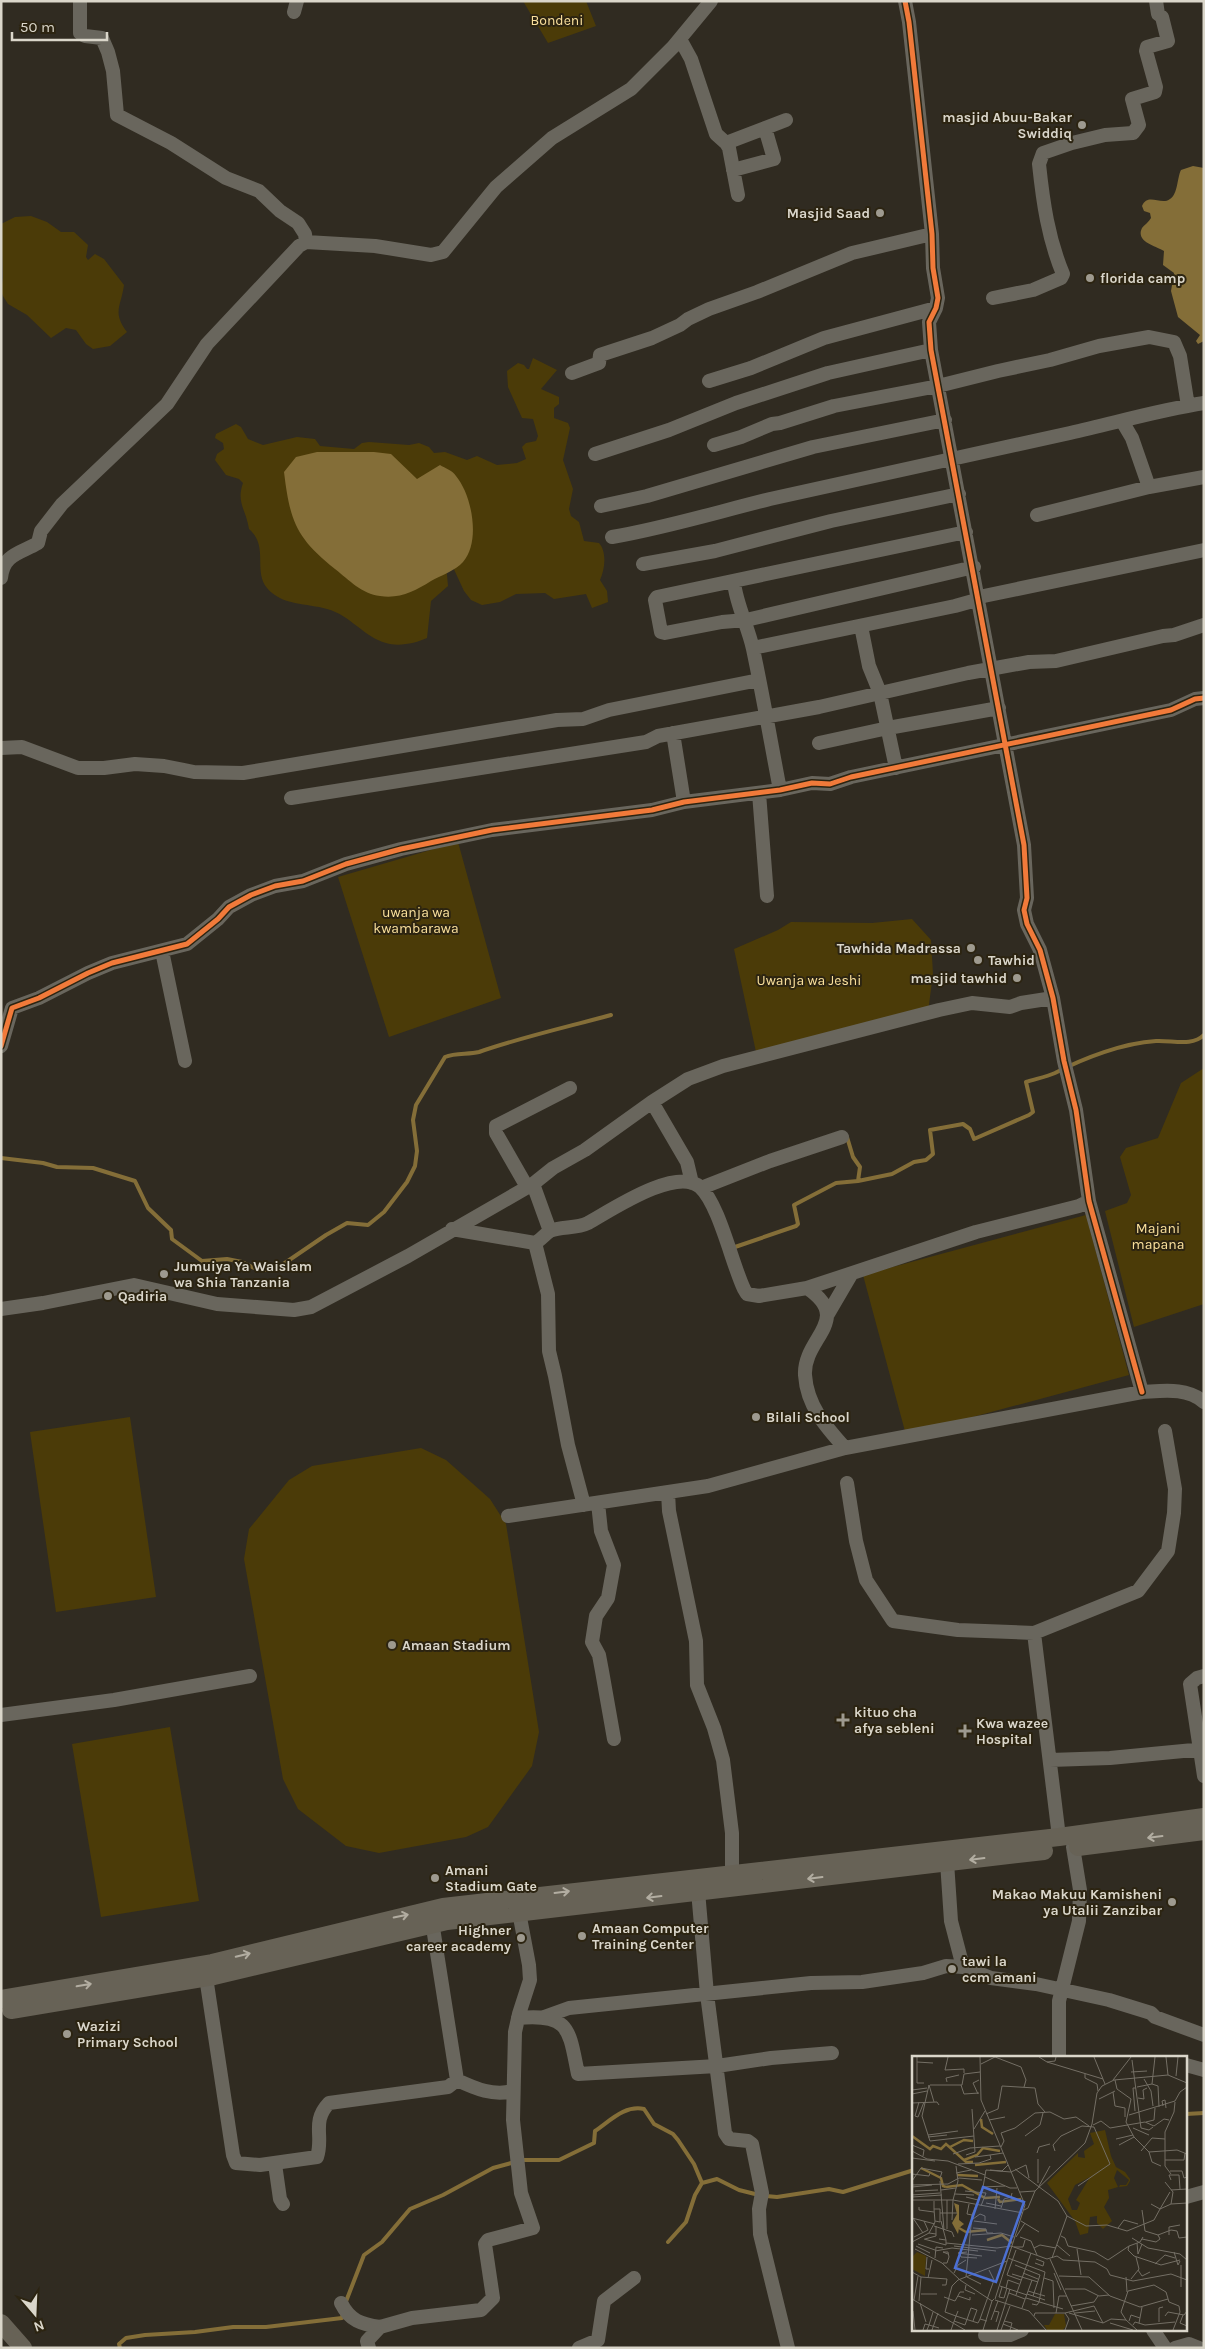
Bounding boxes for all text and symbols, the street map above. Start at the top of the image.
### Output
scale bar [12,10,108,42]
park label: Bondeni [531,12,583,29]
text: 50 m [20,18,55,36]
place label: masjid Abuu-Bakar Swiddiq [942,109,1072,142]
marker: masjid Abuu-Bakar Swiddiq [1076,119,1088,131]
place label: Masjid Saad [787,205,870,222]
marker: Masjid Saad [874,207,886,219]
place label: florida camp [1100,270,1185,287]
marker: florida camp [1084,272,1096,284]
park label: uwanja wa kwambarawa [373,904,459,937]
place label: Tawhida Madrassa [837,940,961,957]
marker: Tawhida Madrassa [965,942,977,954]
place label: Tawhid [988,952,1035,969]
marker: Tawhid [972,954,984,966]
place label: masjid tawhid [910,970,1007,987]
park label: Uwanja wa Jeshi [757,972,861,989]
marker: masjid tawhid [1011,972,1023,984]
park label: Majani mapana [1132,1220,1184,1253]
place label: Jumuiya Ya Waislam wa Shia Tanzania [174,1258,312,1291]
marker: Jumuiya Ya Waislam wa Shia Tanzania [158,1268,170,1280]
place label: Qadiria [118,1288,167,1305]
marker: Qadiria [102,1290,114,1302]
place label: Bilali School [766,1409,850,1426]
marker: Bilali School [750,1411,762,1423]
place label: Amaan Stadium [402,1637,511,1654]
marker: Amaan Stadium [386,1639,398,1651]
place label: kituo cha afya sebleni [854,1704,935,1737]
marker: kituo cha afya sebleni [836,1713,850,1727]
place label: Kwa wazee Hospital [976,1715,1048,1748]
marker: Kwa wazee Hospital [958,1724,972,1738]
one-way arrow [1148,1832,1164,1842]
one-way arrow [969,1854,985,1864]
place label: Amani Stadium Gate [445,1862,537,1895]
marker: Amani Stadium Gate [429,1872,441,1884]
one-way arrow [808,1873,824,1883]
place label: Makao Makuu Kamisheni ya Utalii Zanzibar [992,1886,1162,1919]
one-way arrow [553,1887,569,1897]
one-way arrow [646,1892,662,1902]
marker: Makao Makuu Kamisheni ya Utalii Zanzibar [1166,1896,1178,1908]
one-way arrow [393,1911,409,1920]
place label: Amaan Computer Training Center [592,1920,709,1953]
place label: Highner career academy [406,1922,511,1955]
marker: Amaan Computer Training Center [576,1930,588,1942]
marker: Highner career academy [515,1932,527,1944]
one-way arrow [235,1950,251,1959]
place label: tawi la ccm amani [962,1953,1037,1986]
marker: tawi la ccm amani [946,1963,958,1975]
one-way arrow [75,1980,91,1990]
place label: Wazizi Primary School [77,2018,178,2051]
marker: Wazizi Primary School [61,2028,73,2040]
inset map [912,2056,1188,2332]
north arrow [10,2289,60,2339]
text: N [32,2316,47,2335]

